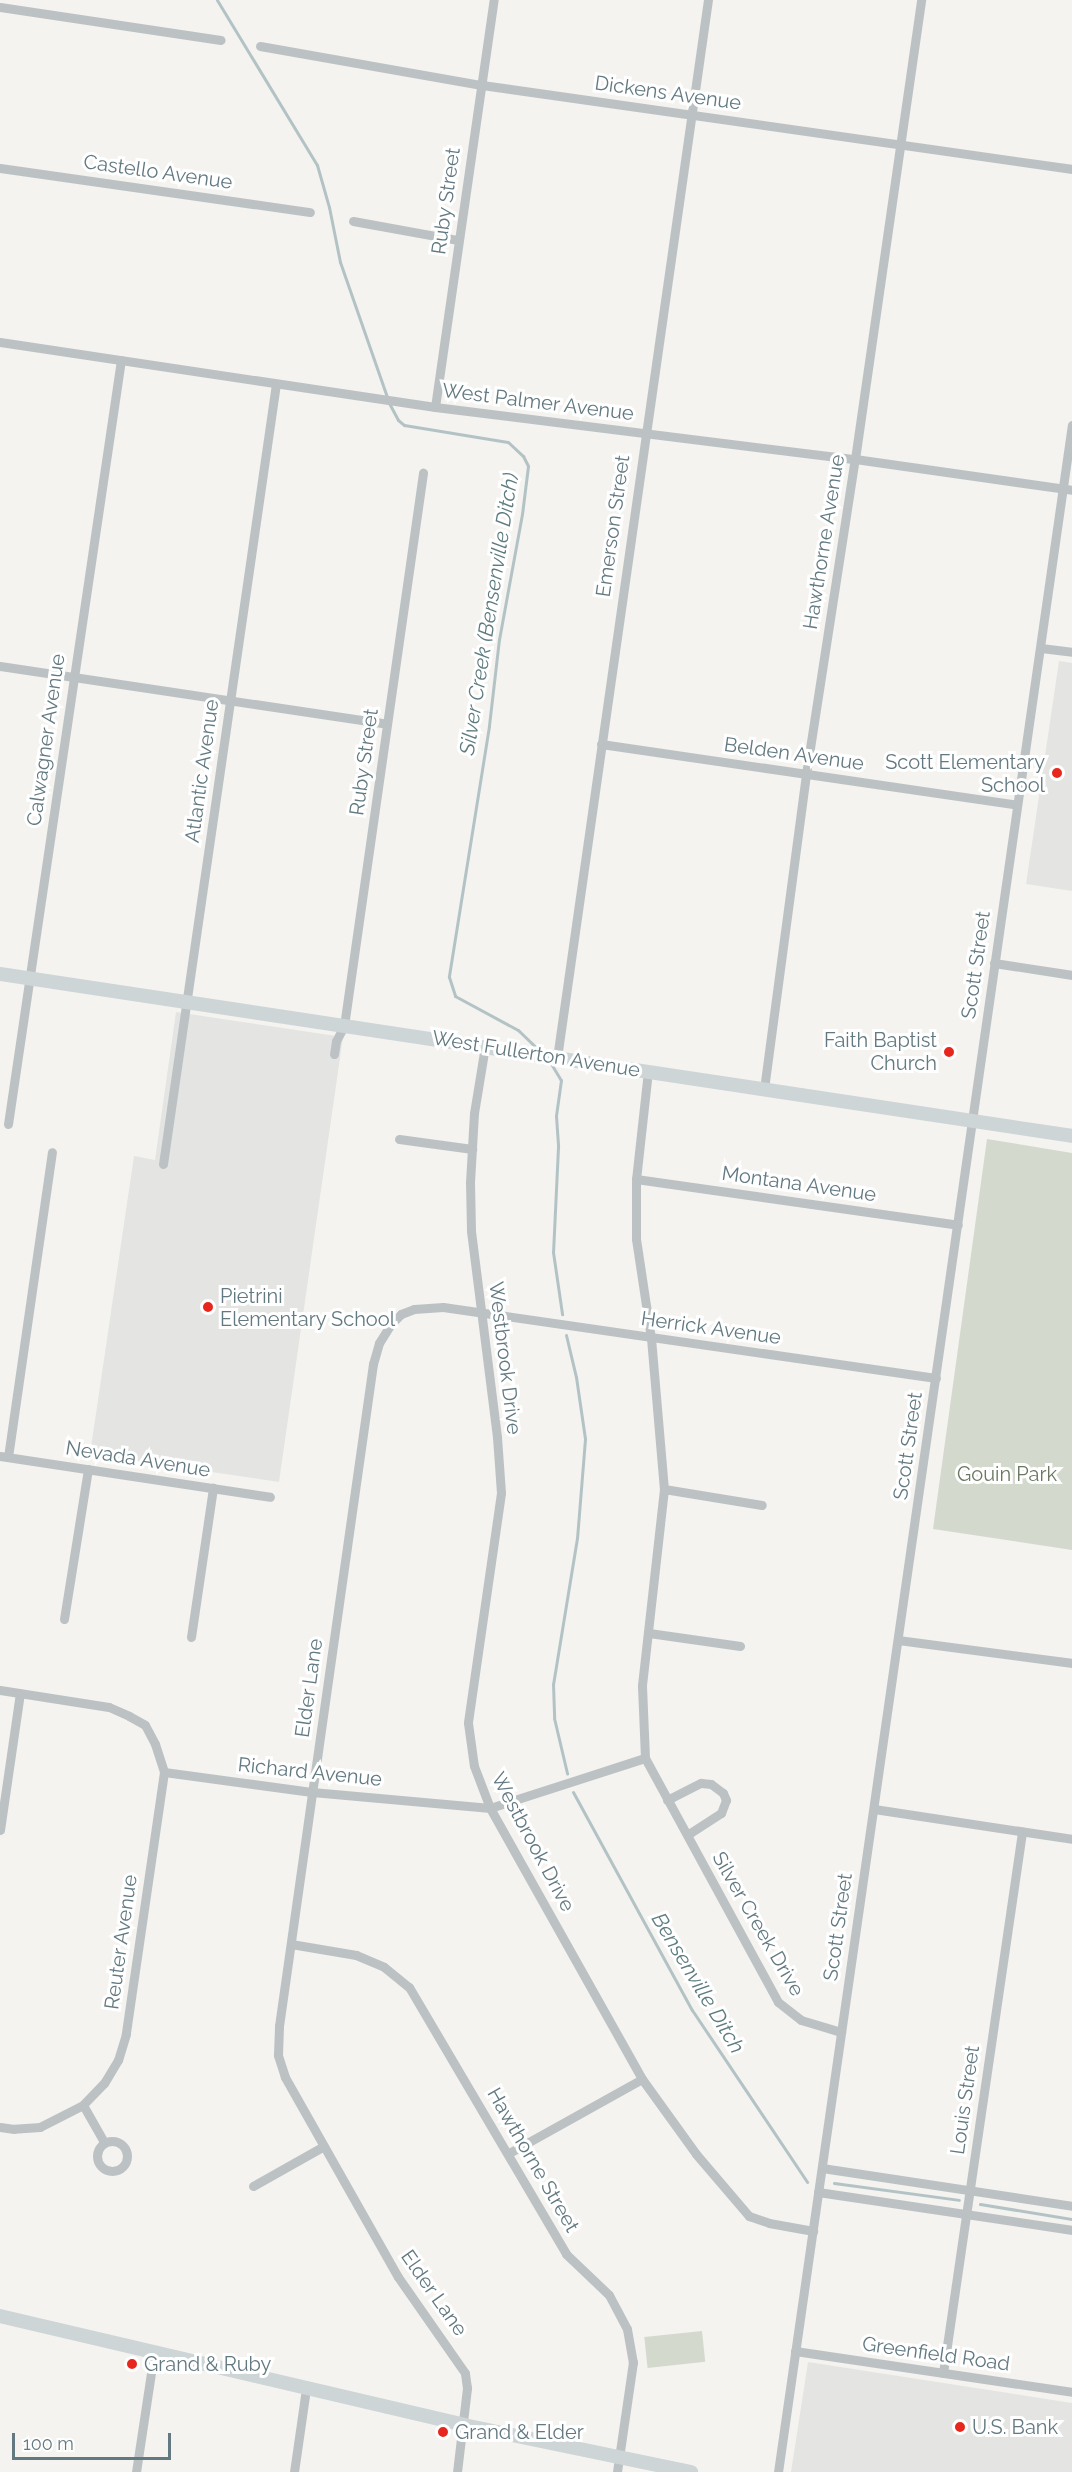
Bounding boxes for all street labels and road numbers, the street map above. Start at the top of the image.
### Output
street label: Dickens Avenue [593,71,743,115]
street label: Ruby Street [427,146,465,256]
street label: Castello Avenue [82,150,234,194]
street label: West Palmer Avenue [440,378,636,426]
street label: Hawthorne Avenue [798,452,850,632]
street label: Emerson Street [591,454,635,598]
street label: Calwagner Avenue [22,652,70,828]
street label: Atlantic Avenue [180,698,224,844]
street label: Ruby Street [345,707,383,817]
street label: Belden Avenue [722,732,866,776]
street label: Scott Street [957,910,995,1020]
street label: West Fullerton Avenue [430,1026,642,1082]
street label: Montana Avenue [720,1161,878,1207]
street label: Westbrook Drive [484,1280,526,1436]
street label: Herrick Avenue [639,1306,783,1350]
street label: Scott Street [889,1391,927,1501]
street label: Nevada Avenue [64,1436,212,1482]
street label: Elder Lane [290,1637,328,1739]
street label: Richard Avenue [236,1752,384,1792]
street label: Westbrook Drive [486,1768,580,1916]
street label: Silver Creek Drive [707,1847,809,2001]
street label: Scott Street [819,1872,857,1982]
street label: Reuter Avenue [100,1873,142,2011]
street label: Louis Street [945,2044,985,2156]
street label: Hawthorne Street [482,2084,584,2236]
street label: Elder Lane [396,2245,472,2341]
street label: Greenfield Road [861,2332,1011,2376]

